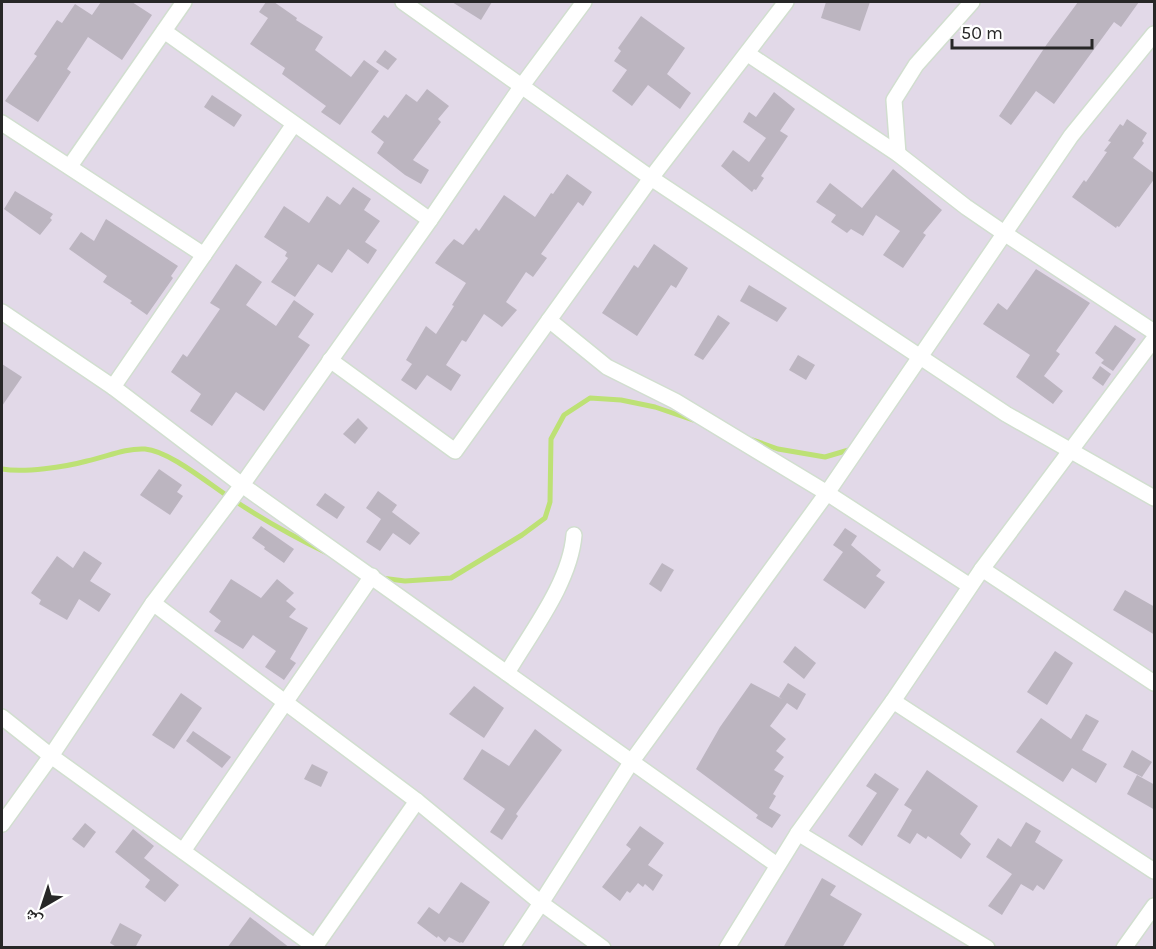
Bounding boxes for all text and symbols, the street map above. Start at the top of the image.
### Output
scale bar [952,12,1092,50]
text: 50 m [961,22,1003,44]
north arrow [12,877,72,937]
text: ش [20,906,45,931]

